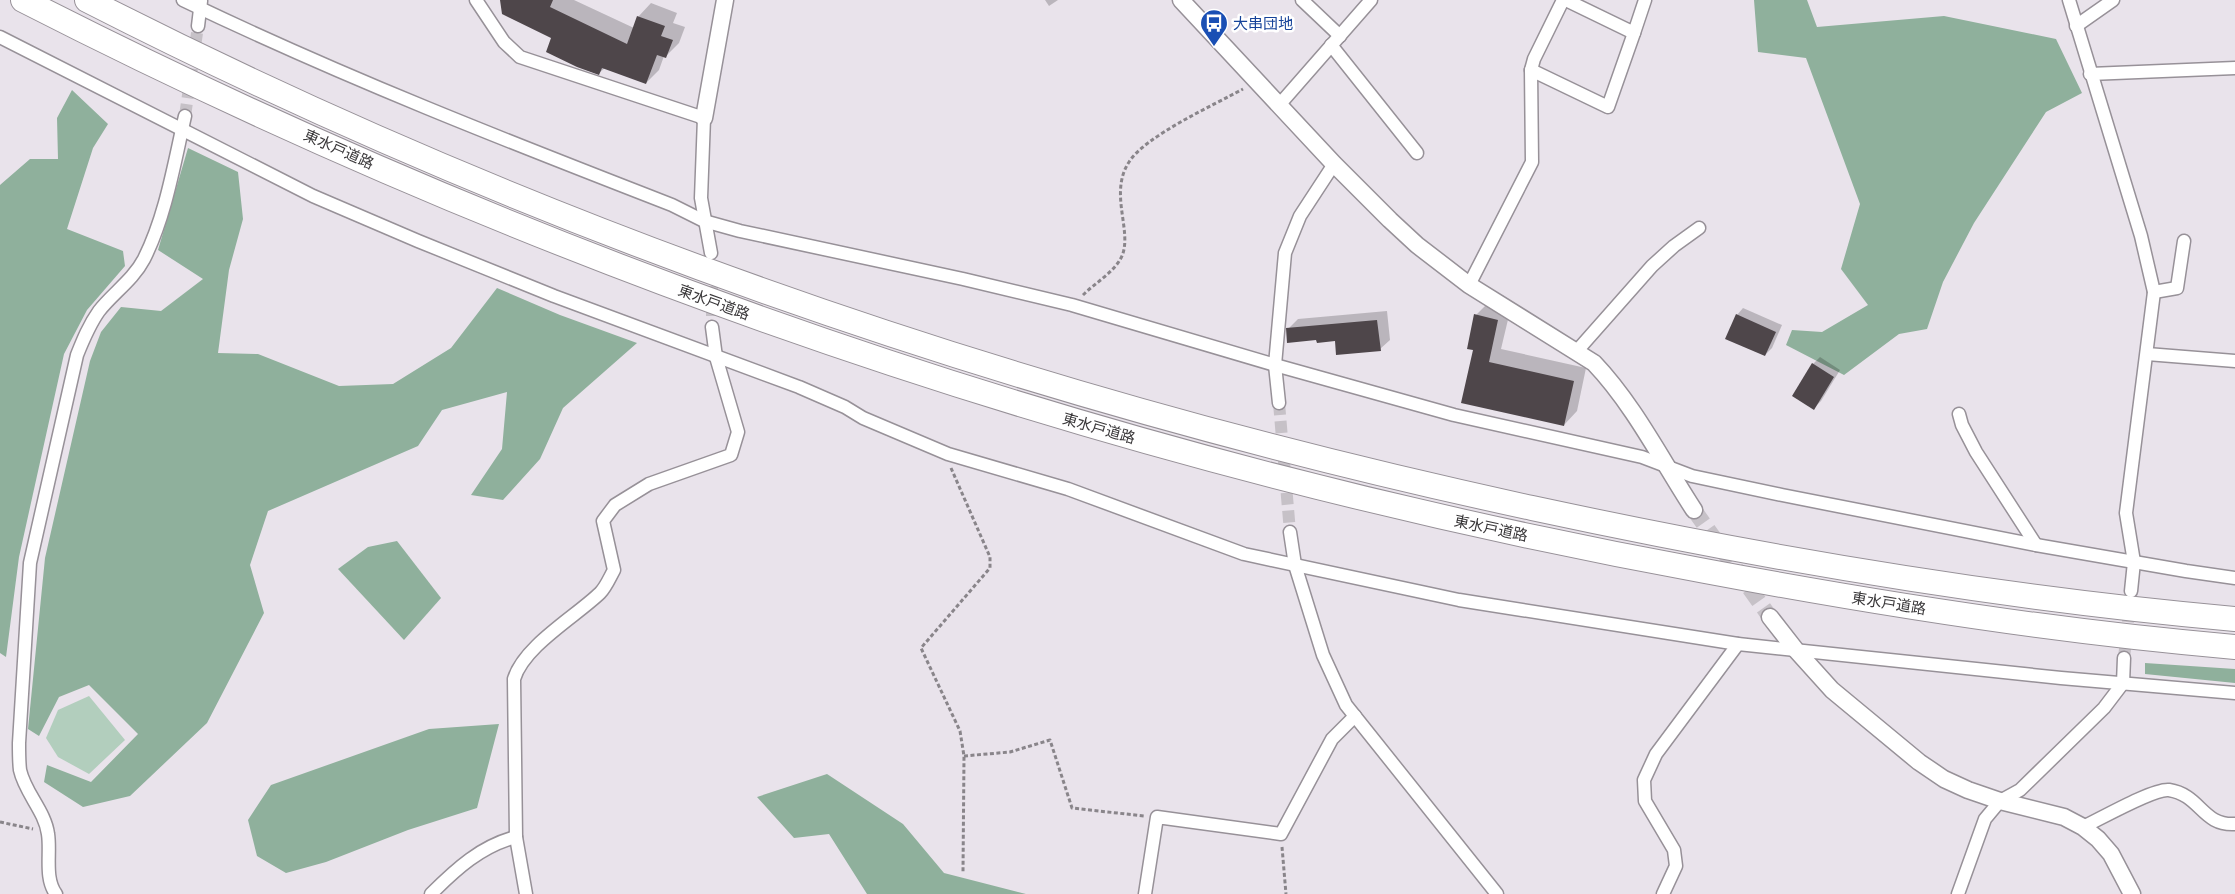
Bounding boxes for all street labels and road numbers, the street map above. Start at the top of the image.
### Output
street label: 東水戸道路 [301,125,377,173]
street label: 東水戸道路 [676,280,752,324]
street label: 東水戸道路 [1060,409,1138,447]
street label: 東水戸道路 [1452,511,1530,545]
street label: 東水戸道路 [1850,588,1928,618]

